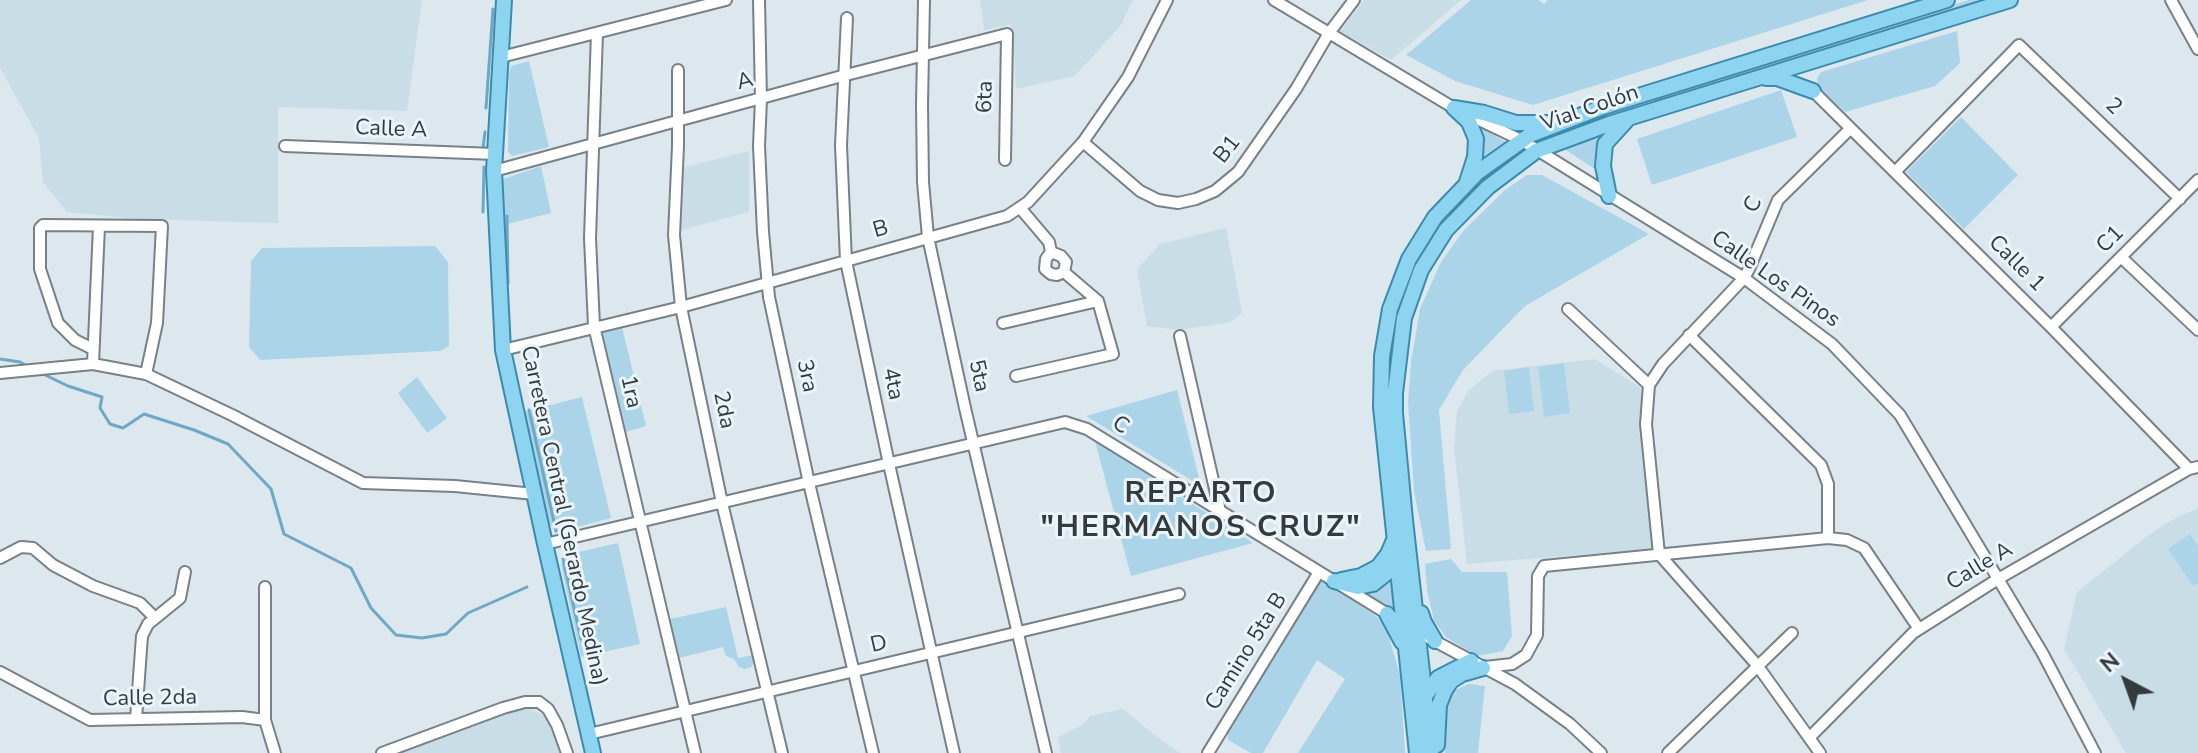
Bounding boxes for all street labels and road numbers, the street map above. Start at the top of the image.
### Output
street label: A [734,67,756,97]
street label: 6ta [973,80,999,114]
street label: Vial Colón [1538,80,1642,138]
street label: 2 [2099,93,2127,121]
street label: Calle A [354,116,428,144]
street label: B1 [1209,131,1247,169]
street label: C [1739,193,1769,217]
street label: B [870,215,892,245]
street label: C1 [2092,221,2130,259]
street label: Calle Los Pinos [1706,226,1844,334]
street label: Calle 1 [1982,230,2050,298]
street label: Carretera Central (Gerardo Medina) [514,343,612,689]
street label: 3ra [790,357,822,395]
street label: 5ta [962,357,994,395]
street label: 4ta [876,365,908,403]
street label: 1ra [613,373,647,411]
street label: 2da [706,389,740,431]
street label: C [1107,411,1133,441]
street label: Calle A [1942,537,2018,597]
street label: Camino 5ta B [1200,588,1294,716]
street label: D [868,630,890,660]
street label: Calle 2da [103,685,197,713]

